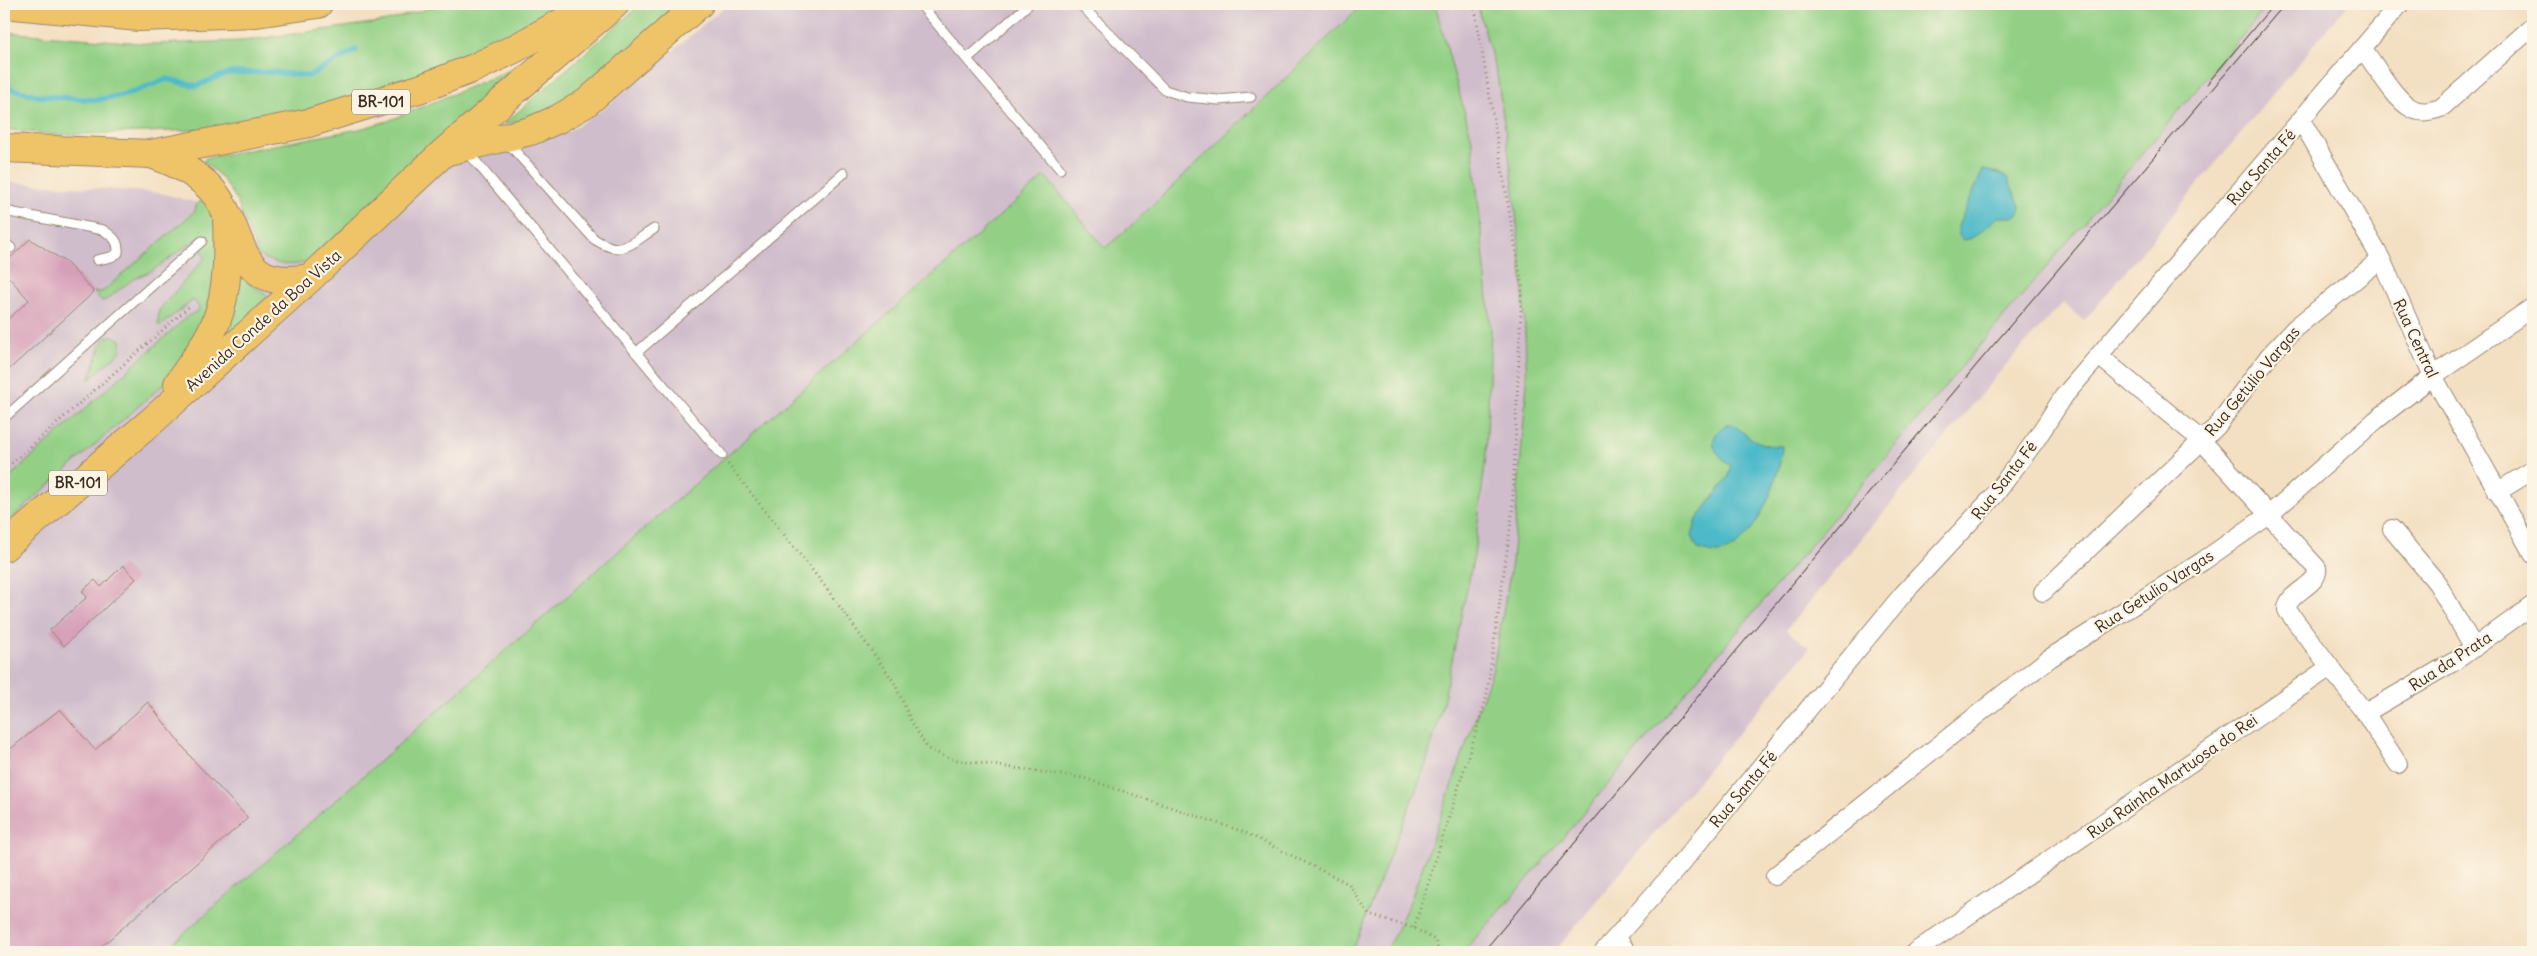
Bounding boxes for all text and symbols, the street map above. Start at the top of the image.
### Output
road number: BR-101 [352,90,410,114]
street label: Rua Santa Fé [2222,125,2300,209]
street label: Avenida Conde da Boa Vista [181,245,345,395]
street label: Rua Central [2389,295,2443,381]
street label: Rua Getúlio Vargas [2200,322,2304,440]
street label: Rua Santa Fé [1967,437,2041,523]
road number: BR-101 [49,470,107,496]
street label: Rua Getulio Vargas [2091,545,2217,637]
street label: Rua da Prata [2405,627,2495,695]
street label: Rua Rainha Martuosa do Rei [2083,710,2261,842]
street label: Rua Santa Fé [1705,746,1781,832]

